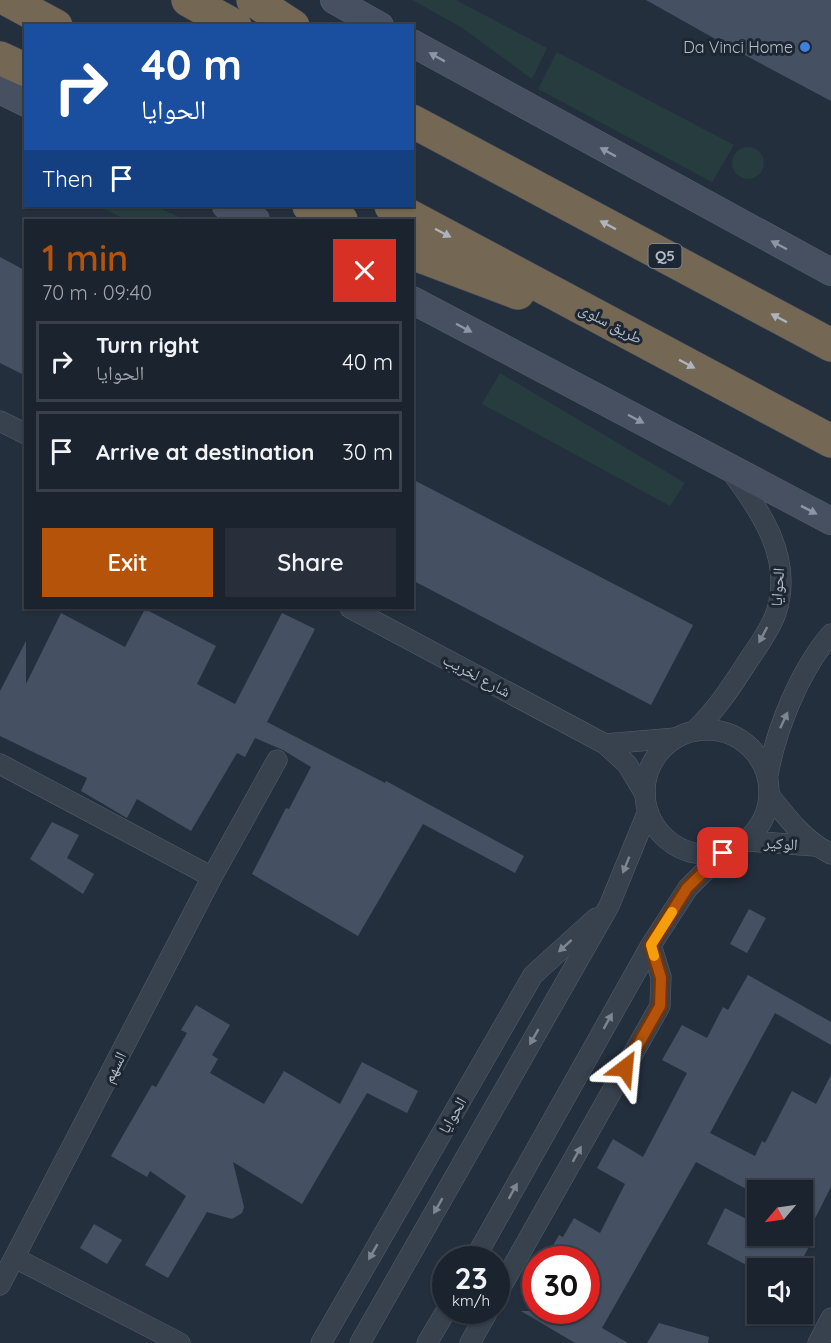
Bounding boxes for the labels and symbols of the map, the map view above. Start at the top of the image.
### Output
place label: Da Vinci Home [683,37,793,57]
marker: Da Vinci Home [798,40,812,54]
one-way arrow [429,52,446,62]
one-way arrow [599,147,616,157]
one-way arrow [599,220,616,230]
one-way arrow [435,228,452,238]
one-way arrow [771,240,788,250]
road number: Q5 [648,244,682,268]
street label: طريق سلوى [575,298,646,349]
one-way arrow [771,313,788,322]
one-way arrow [456,323,473,333]
one-way arrow [679,359,696,369]
one-way arrow [628,414,645,424]
one-way arrow [801,505,818,515]
street label: الحوايا [766,567,788,607]
one-way arrow [758,627,768,644]
street label: شارع لخريب [439,649,514,702]
one-way arrow [779,710,789,728]
pin [697,827,748,878]
street label: الوكير [763,832,798,854]
one-way arrow [621,856,630,874]
one-way arrow [558,939,573,952]
one-way arrow [603,1012,613,1029]
one-way arrow [529,1029,540,1045]
position arrow [593,1036,657,1100]
street label: السهم [98,1048,131,1086]
street label: الحوايا [434,1093,470,1137]
one-way arrow [572,1145,582,1162]
north arrow [747,1180,813,1246]
one-way arrow [508,1182,518,1199]
one-way arrow [433,1198,443,1215]
one-way arrow [368,1244,379,1260]
speed limit sign: 30 [522,1246,600,1324]

